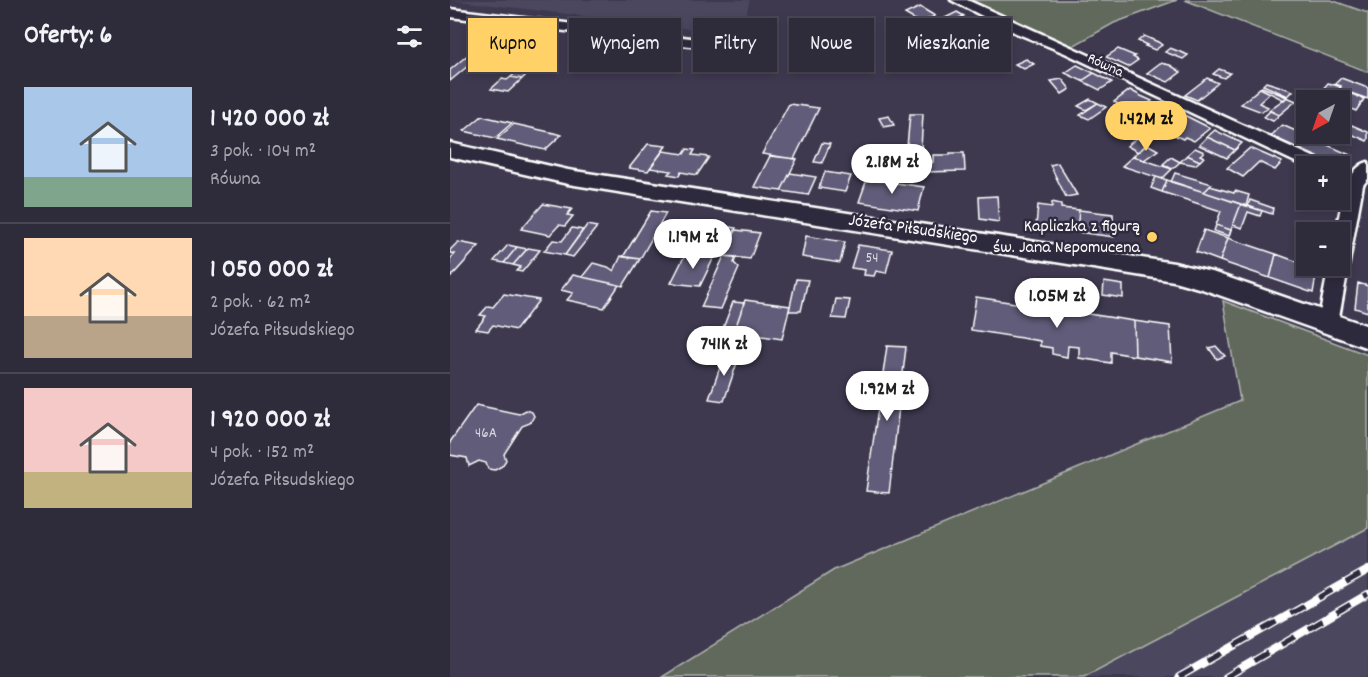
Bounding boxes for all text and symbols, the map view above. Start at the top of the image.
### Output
text: Oferty: 6 [24,18,112,55]
chip: Kupno [468,18,557,72]
chip: Wynajem [569,18,681,72]
chip: Filtry [693,18,777,72]
chip: Nowe [789,18,874,72]
chip: Mieszkanie [886,18,1011,72]
icon: filters [393,20,426,53]
street label: Równa [1083,48,1128,84]
north arrow [1296,90,1350,144]
map controls [1296,90,1350,276]
text: 1 420 000 zł [210,101,329,138]
pin: 1.42M zł [1084,101,1208,152]
text: 1.42M zł [1119,106,1173,134]
icon: home [72,111,144,183]
text: 3 pok. · 104 m² [210,138,316,166]
pin: 2.18M zł [830,144,954,195]
text: 2.18M zł [865,149,919,177]
button: + [1296,156,1350,210]
text: Równa [210,166,260,194]
street label: Józefa Piłsudskiego [847,209,979,251]
place label: Kapliczka z figurą św. Jana Nepomucena [992,215,1141,261]
pin: 1.19M zł [631,219,755,270]
button: − [1296,222,1350,276]
text: 1.19M zł [668,224,718,252]
marker: Kapliczka z figurą św. Jana Nepomucena [1145,230,1159,244]
house number: 54 [865,248,879,270]
text: 1 050 000 zł [210,252,333,289]
icon: home [72,262,144,334]
pin: 1.05M zł [995,278,1119,329]
text: 1.05M zł [1029,283,1085,311]
text: 2 pok. · 62 m² [210,289,311,317]
text: Józefa Piłsudskiego [210,317,355,345]
pin: 741K zł [669,326,779,377]
text: 741K zł [701,331,747,359]
pin: 1.92M zł [825,371,949,422]
text: 1.92M zł [860,376,914,404]
text: 1 920 000 zł [210,402,330,439]
icon: home [72,412,144,484]
house number: 46A [475,423,497,445]
text: 4 pok. · 152 m² [210,439,314,467]
text: Józefa Piłsudskiego [210,467,355,495]

